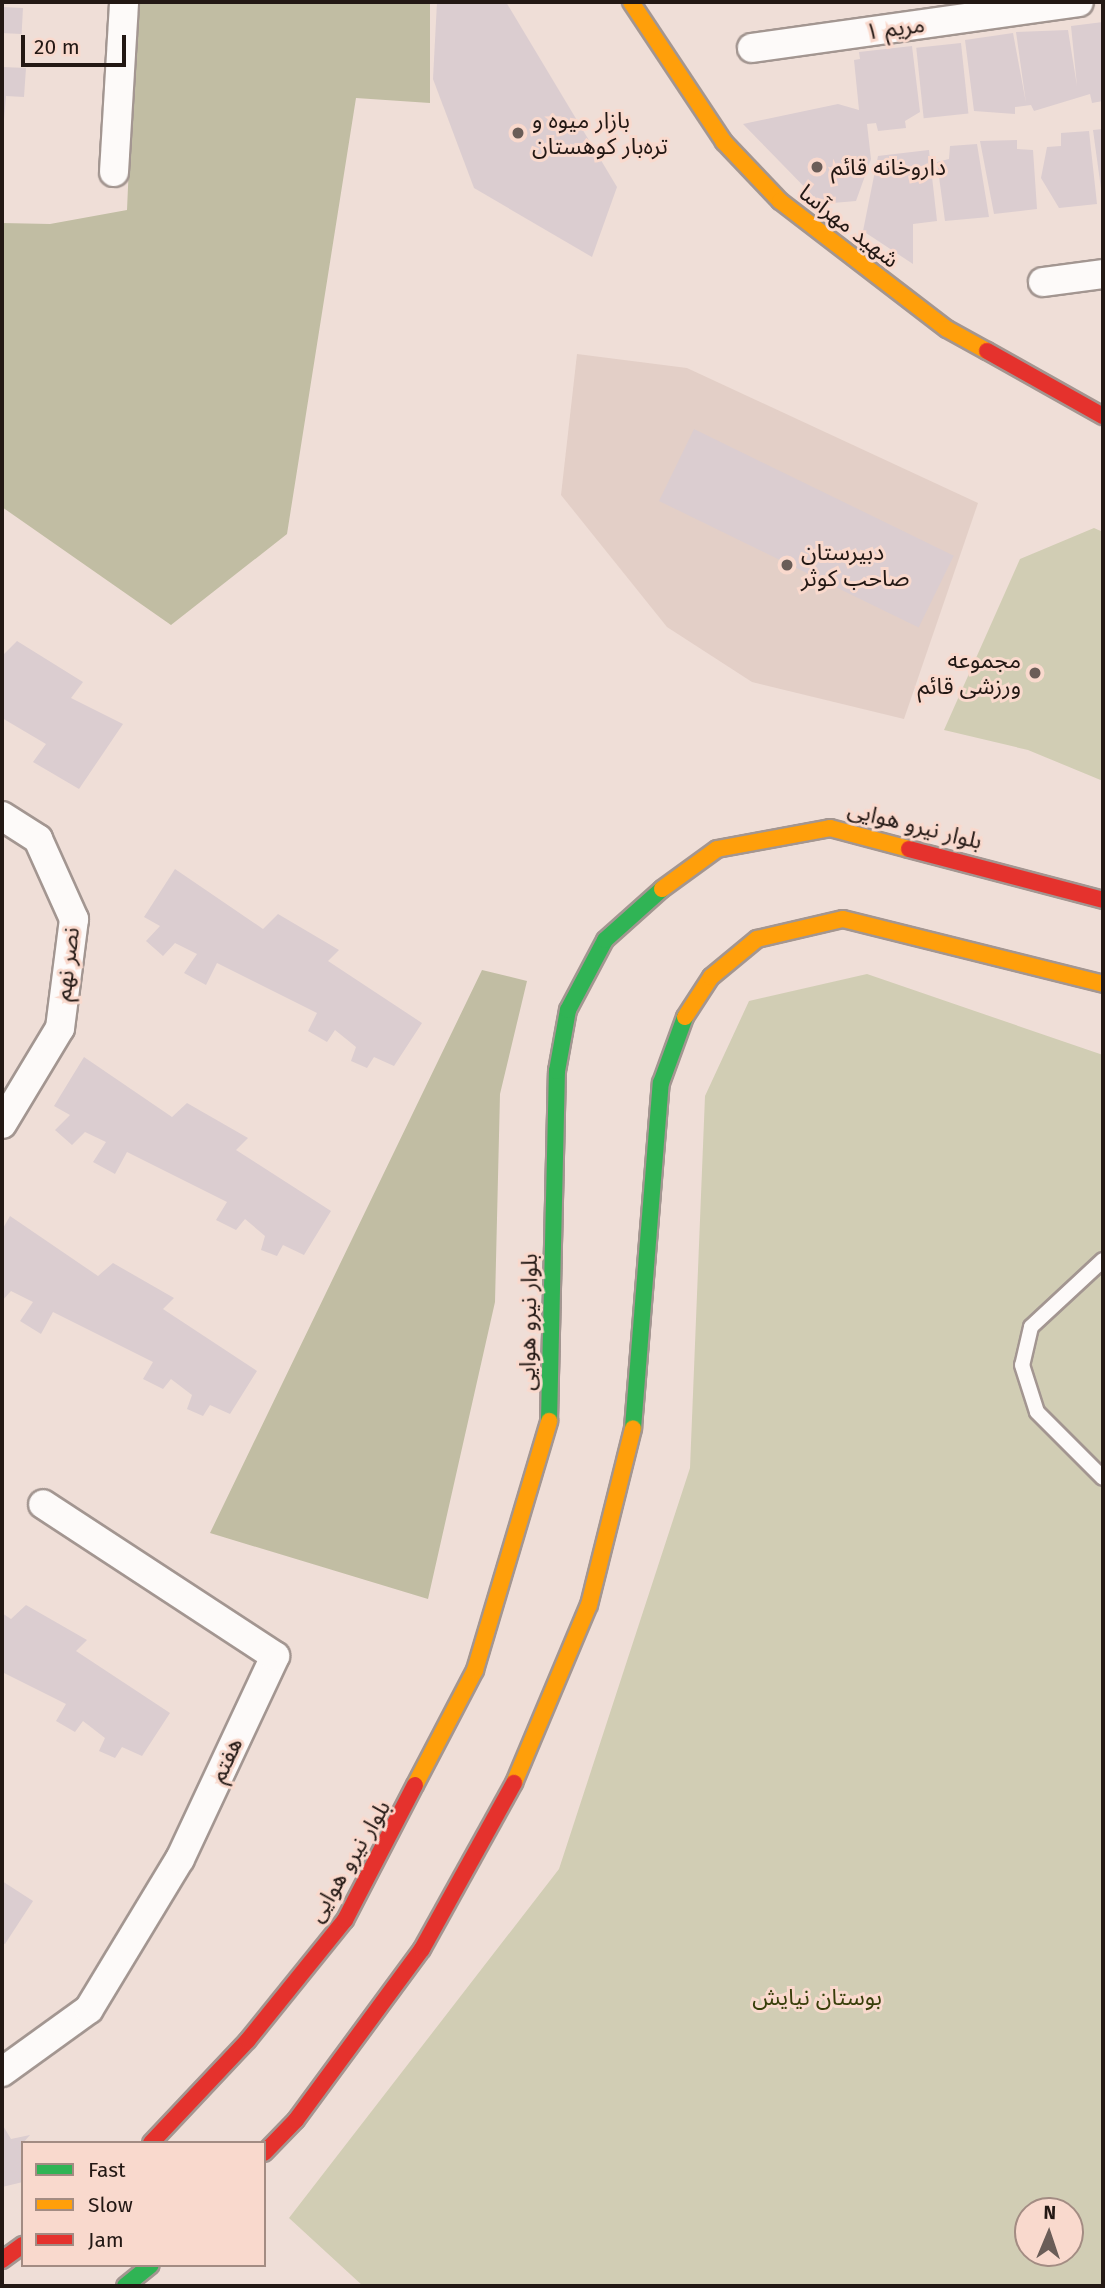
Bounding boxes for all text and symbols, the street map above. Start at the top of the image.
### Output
street label: مریم ۱ [864,10,926,46]
scale bar [24,21,130,65]
text: 20 m [34,34,80,60]
place label: بازار میوه و تره‌بار کوهستان [532,106,668,160]
marker: بازار میوه و تره‌بار کوهستان [510,125,526,141]
place label: داروخانه قائم [831,153,946,181]
marker: داروخانه قائم [809,159,825,175]
street label: شهید مهرآسا [794,178,904,274]
place label: دبيرستان صاحب كوثر [801,538,910,592]
marker: دبيرستان صاحب كوثر [779,557,795,573]
place label: مجموعه ورزشی قائم [917,646,1021,700]
marker: مجموعه ورزشی قائم [1027,665,1043,681]
street label: بلوار نیرو هوایی [845,795,985,855]
street label: نصر نهم [49,926,85,1002]
street label: بلوار نیرو هوایی [513,1253,543,1391]
street label: هفتم [204,1733,248,1787]
street label: بلوار نیرو هوایی [302,1795,396,1927]
park label: بوستان نیایش [752,1983,882,2011]
legend [21,2141,266,2267]
text: Fast [88,2157,126,2183]
text: Slow [88,2192,133,2218]
north arrow [1014,2197,1084,2267]
text: N [1043,2201,1056,2224]
text: Jam [88,2227,124,2253]

